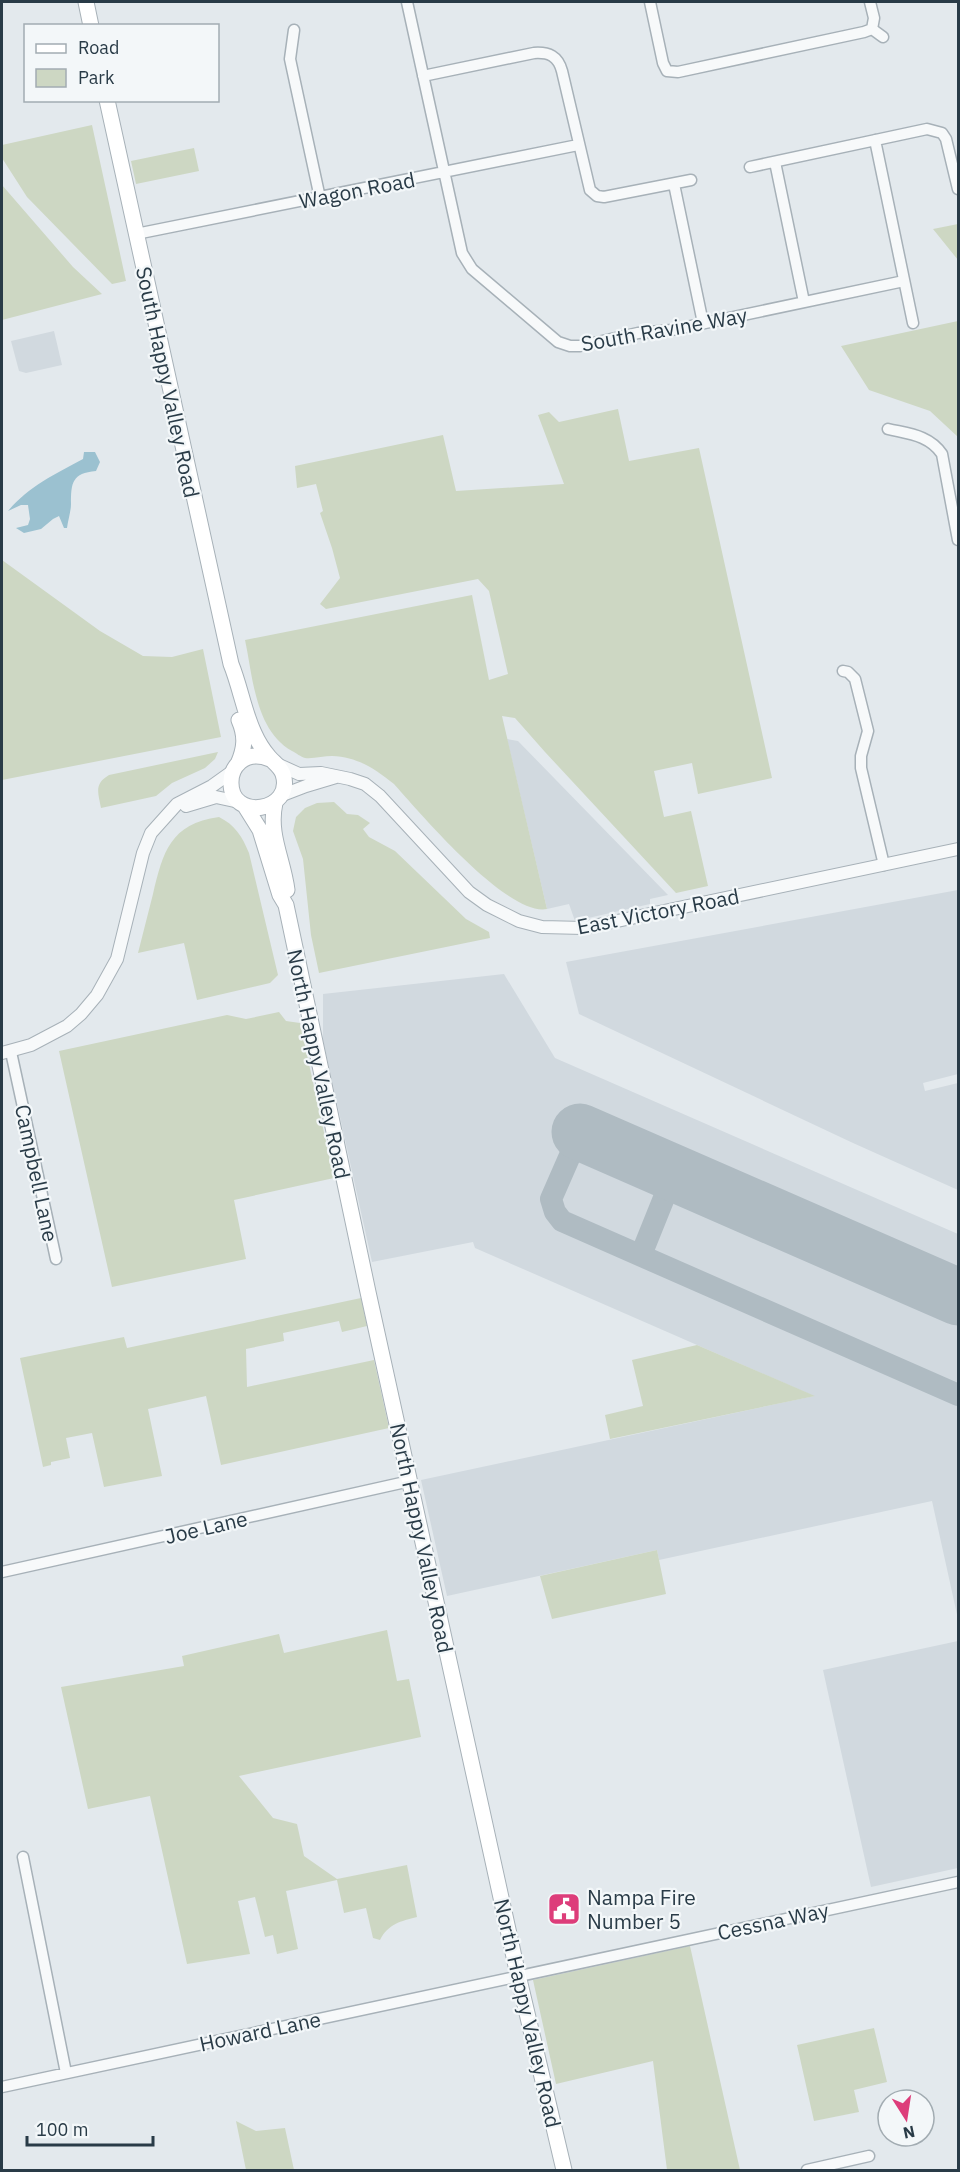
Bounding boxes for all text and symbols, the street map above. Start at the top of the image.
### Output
legend [24,24,219,102]
text: Road [78,36,119,59]
text: Park [78,66,115,89]
street label: Wagon Road [297,165,417,215]
street label: South Happy Valley Road [130,264,206,500]
street label: South Ravine Way [579,300,750,357]
street label: East Victory Road [574,882,742,940]
street label: North Happy Valley Road [281,947,357,1181]
street label: Campbell Lane [9,1102,65,1244]
street label: North Happy Valley Road [384,1421,460,1655]
street label: Joe Lane [162,1504,250,1550]
place label: Nampa Fire Number 5 [587,1883,696,1935]
public building icon: Nampa Fire Number 5 [546,1891,582,1927]
street label: Cessna Way [715,1895,832,1946]
street label: North Happy Valley Road [488,1896,568,2130]
street label: Howard Lane [197,2004,323,2058]
north arrow [876,2088,936,2148]
scale bar [27,2109,153,2147]
text: 100 m [36,2118,88,2141]
text: N [901,2122,917,2144]

